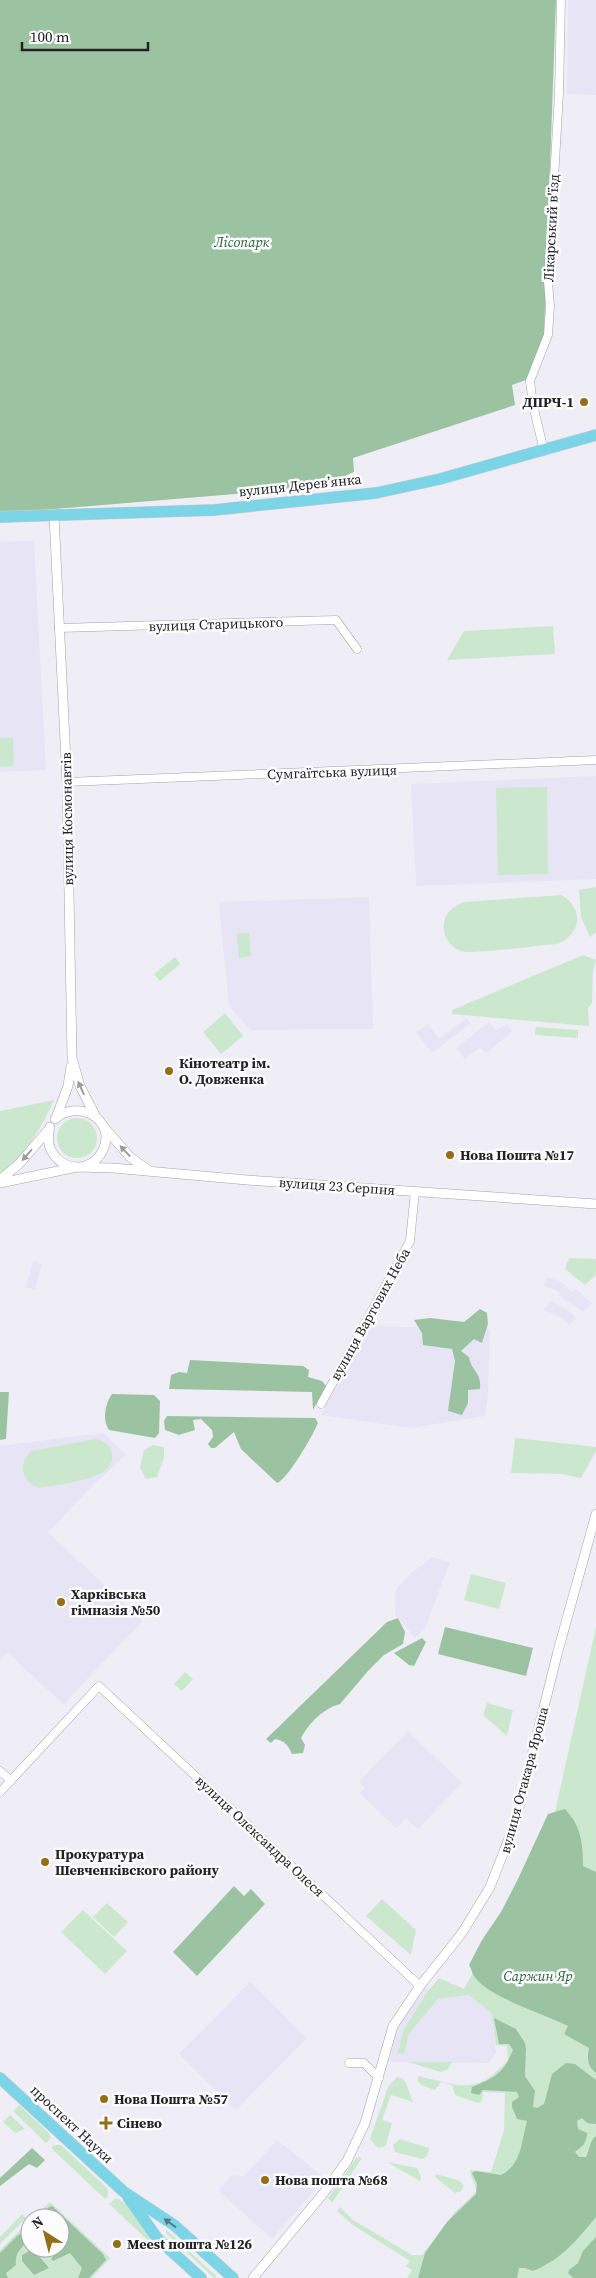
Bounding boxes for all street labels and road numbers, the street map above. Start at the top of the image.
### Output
street label: Лікарський в'їзд [538,173,564,282]
street label: вулиця Дерев’янка [238,469,363,501]
street label: вулиця Старицького [148,612,284,636]
street label: вулиця Космонавтів [56,752,78,886]
street label: Сумгаїтська вулиця [267,760,397,784]
street label: вулиця 23 Серпня [278,1172,396,1200]
street label: вулиця Вартових Неба [325,1243,415,1384]
street label: вулиця Отакара Яроша [495,1704,553,1856]
street label: вулиця Олександра Олеся [191,1771,329,1901]
street label: проспект Науки [26,2080,118,2168]

